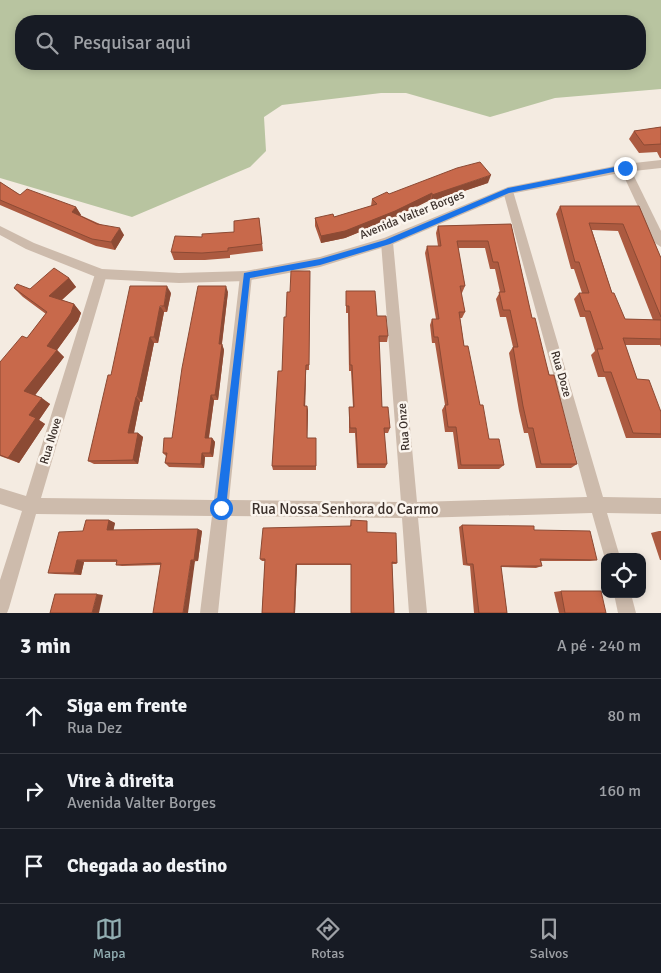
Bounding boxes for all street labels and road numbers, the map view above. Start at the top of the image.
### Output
street label: Avenida Valter Borges [357,187,467,243]
street label: Rua Doze [547,349,575,399]
street label: Rua Onze [394,402,414,452]
street label: Rua Nove [37,416,65,466]
street label: Rua Nossa Senhora do Carmo [251,500,439,518]

